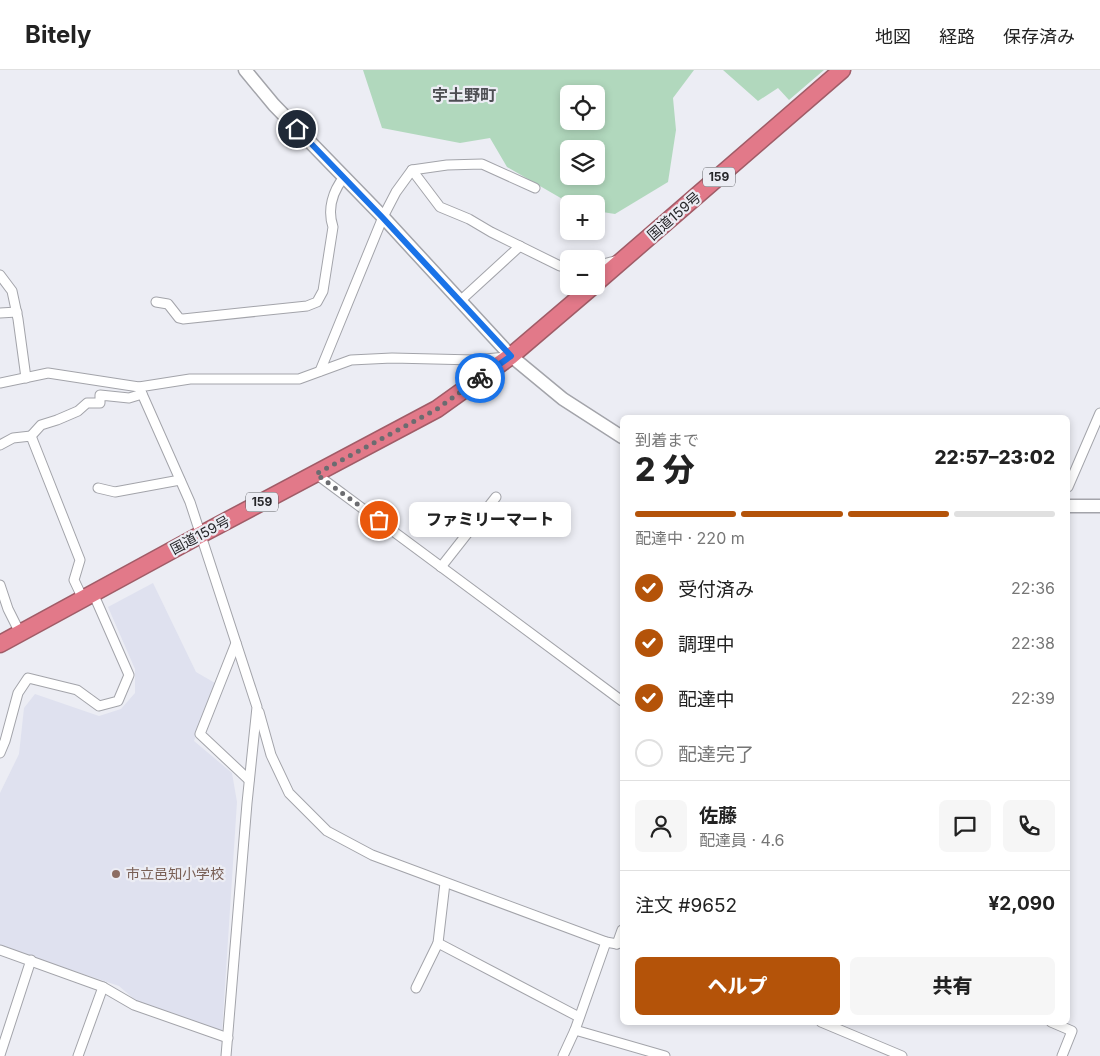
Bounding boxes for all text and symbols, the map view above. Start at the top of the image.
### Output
text: Bitely [25,20,91,49]
text: 地図 [875,26,911,47]
text: 経路 [939,26,975,47]
text: 保存済み [1003,26,1075,47]
district label: 宇土野町 [432,85,496,105]
map controls [560,85,605,295]
button: locate [560,85,605,130]
pin [276,108,318,150]
icon: home [283,115,311,143]
button: layers [560,140,605,185]
road number: 159 [703,168,735,186]
street label: 国道159号 [644,188,704,243]
button: + [560,195,605,240]
button: − [560,250,605,295]
courier [455,353,505,403]
icon: bike [466,364,494,392]
text: 到着まで [635,430,699,450]
text: 22:57–23:02 [934,446,1055,469]
text: 2 分 [635,450,694,489]
road number: 159 [246,492,278,512]
pin [358,499,400,541]
callout: ファミリーマート [409,502,572,538]
icon: bag [365,506,393,534]
text: ファミリーマート [426,509,554,529]
street label: 国道159号 [167,512,232,557]
text: 配達中 · 220 m [635,528,745,548]
icon: check [635,574,663,602]
text: 受付済み [678,578,754,601]
text: 22:36 [1011,578,1055,598]
icon: check [635,629,663,657]
text: 調理中 [678,633,735,656]
text: 22:38 [1011,633,1055,653]
icon: check [635,684,663,712]
text: 配達中 [678,688,735,711]
text: 22:39 [1011,688,1055,708]
text: 配達完了 [678,743,754,766]
button: person [635,800,687,852]
button: chat [939,800,991,852]
button: phone [1003,800,1055,852]
text: 佐藤 [699,804,737,827]
text: 配達員 · 4.6 [699,830,785,850]
place label: 市立邑知小学校 [126,865,224,882]
marker: 市立邑知小学校 [110,868,122,880]
text: ¥2,090 [988,892,1055,915]
text: 注文 #9652 [635,894,737,917]
button: ヘルプ [635,957,840,1015]
button: 共有 [850,957,1055,1015]

